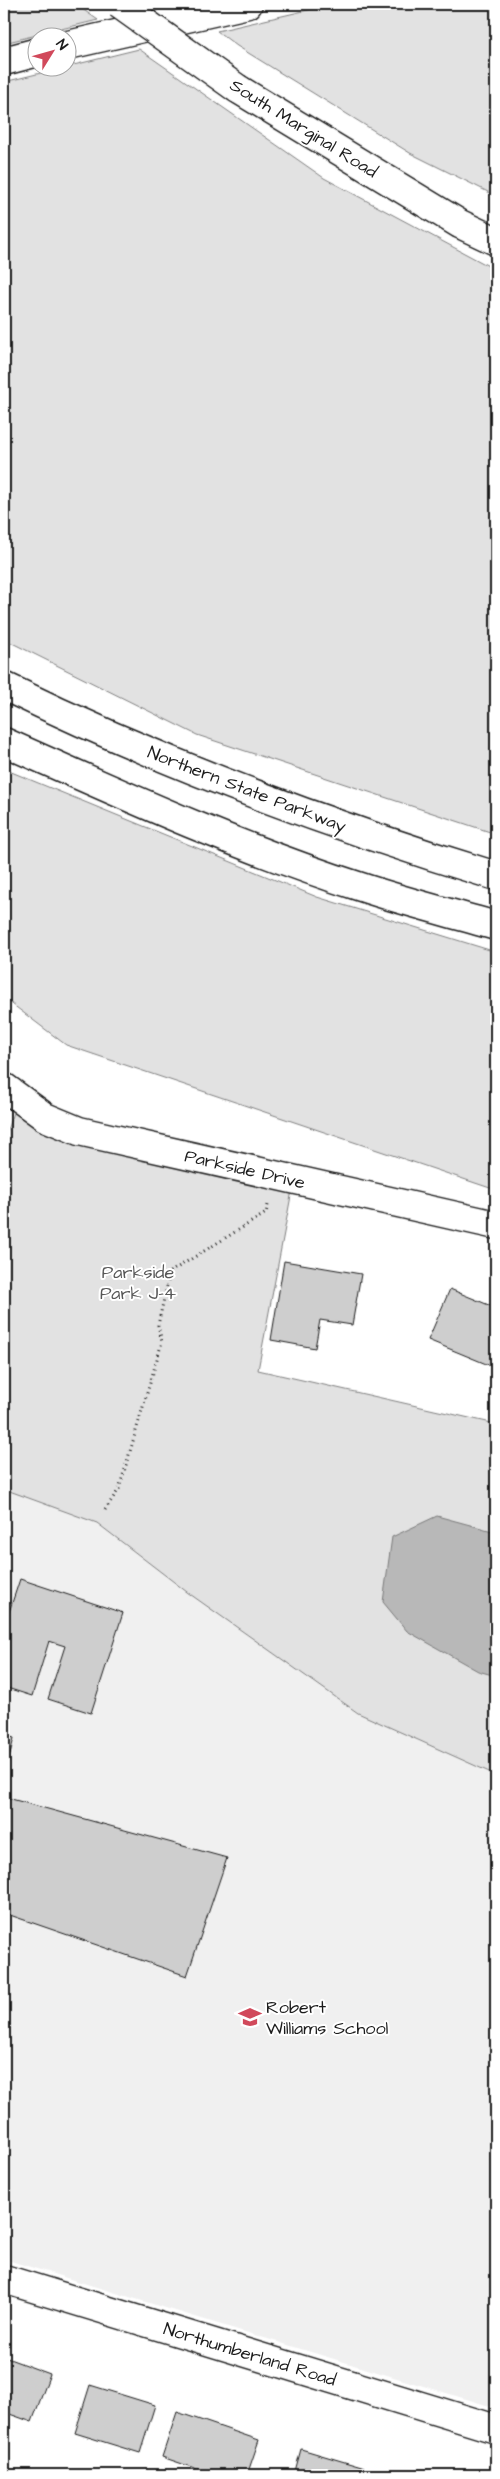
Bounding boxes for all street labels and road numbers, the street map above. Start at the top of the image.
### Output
street label: South Marginal Road [225,73,382,185]
street label: Northern State Parkway [144,740,350,840]
street label: Parkside Drive [182,1143,308,1196]
street label: Northumberland Road [160,2316,339,2393]

